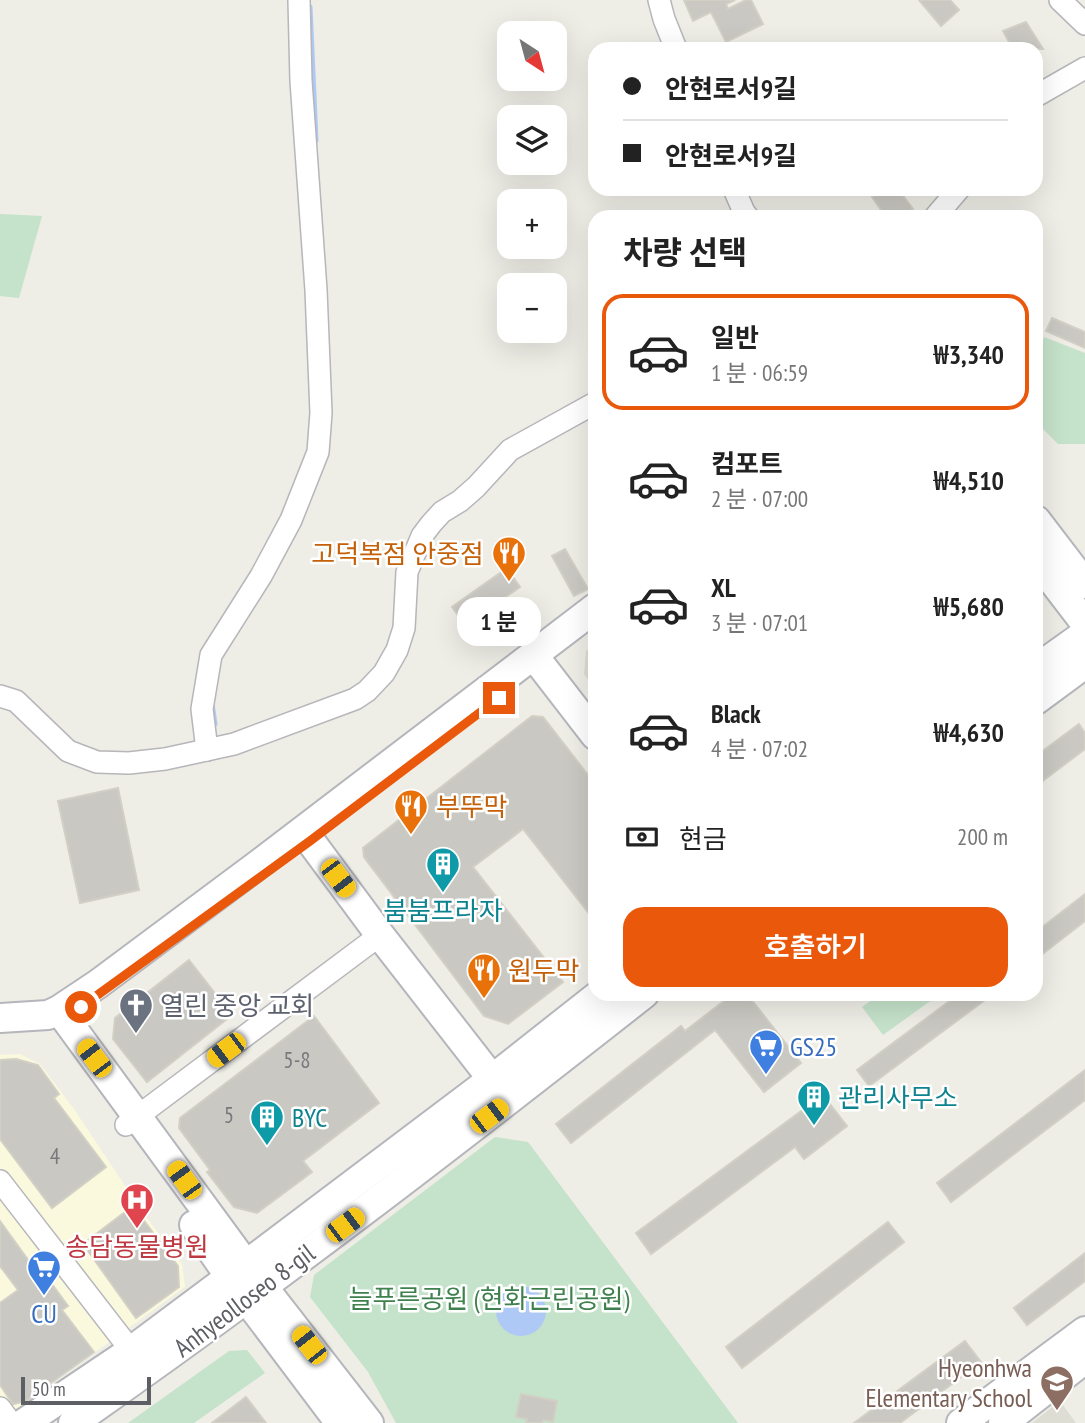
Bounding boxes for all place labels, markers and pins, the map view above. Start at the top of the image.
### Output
restaurant icon: 고덕복점 안중점 [490,534,528,583]
place label: 고덕복점 안중점 [311,537,484,570]
restaurant icon: 부뚜막 [392,787,430,836]
place label: 부뚜막 [436,790,508,823]
building icon: 붐붐프라자 [424,845,462,894]
place label: 붐붐프라자 [383,894,503,927]
restaurant icon: 원두막 [465,951,503,1000]
place label: 원두막 [508,954,580,987]
church icon: 열린 중앙 교회 [117,986,155,1035]
place label: 열린 중앙 교회 [160,989,315,1022]
supermarket icon: GS25 [747,1027,785,1076]
place label: GS25 [790,1030,837,1063]
building icon: 관리사무소 [795,1078,833,1127]
place label: 관리사무소 [838,1081,958,1114]
building icon: BYC [248,1098,286,1147]
place label: BYC [292,1101,327,1134]
hospital icon: 송담동물병원 [118,1181,156,1230]
place label: 송담동물병원 [65,1230,209,1263]
supermarket icon: CU [25,1248,63,1297]
place label: CU [31,1297,57,1330]
place label: Hyeonhwa Elementary School [865,1351,1032,1414]
school or university icon: Hyeonhwa Elementary School [1038,1363,1076,1412]

